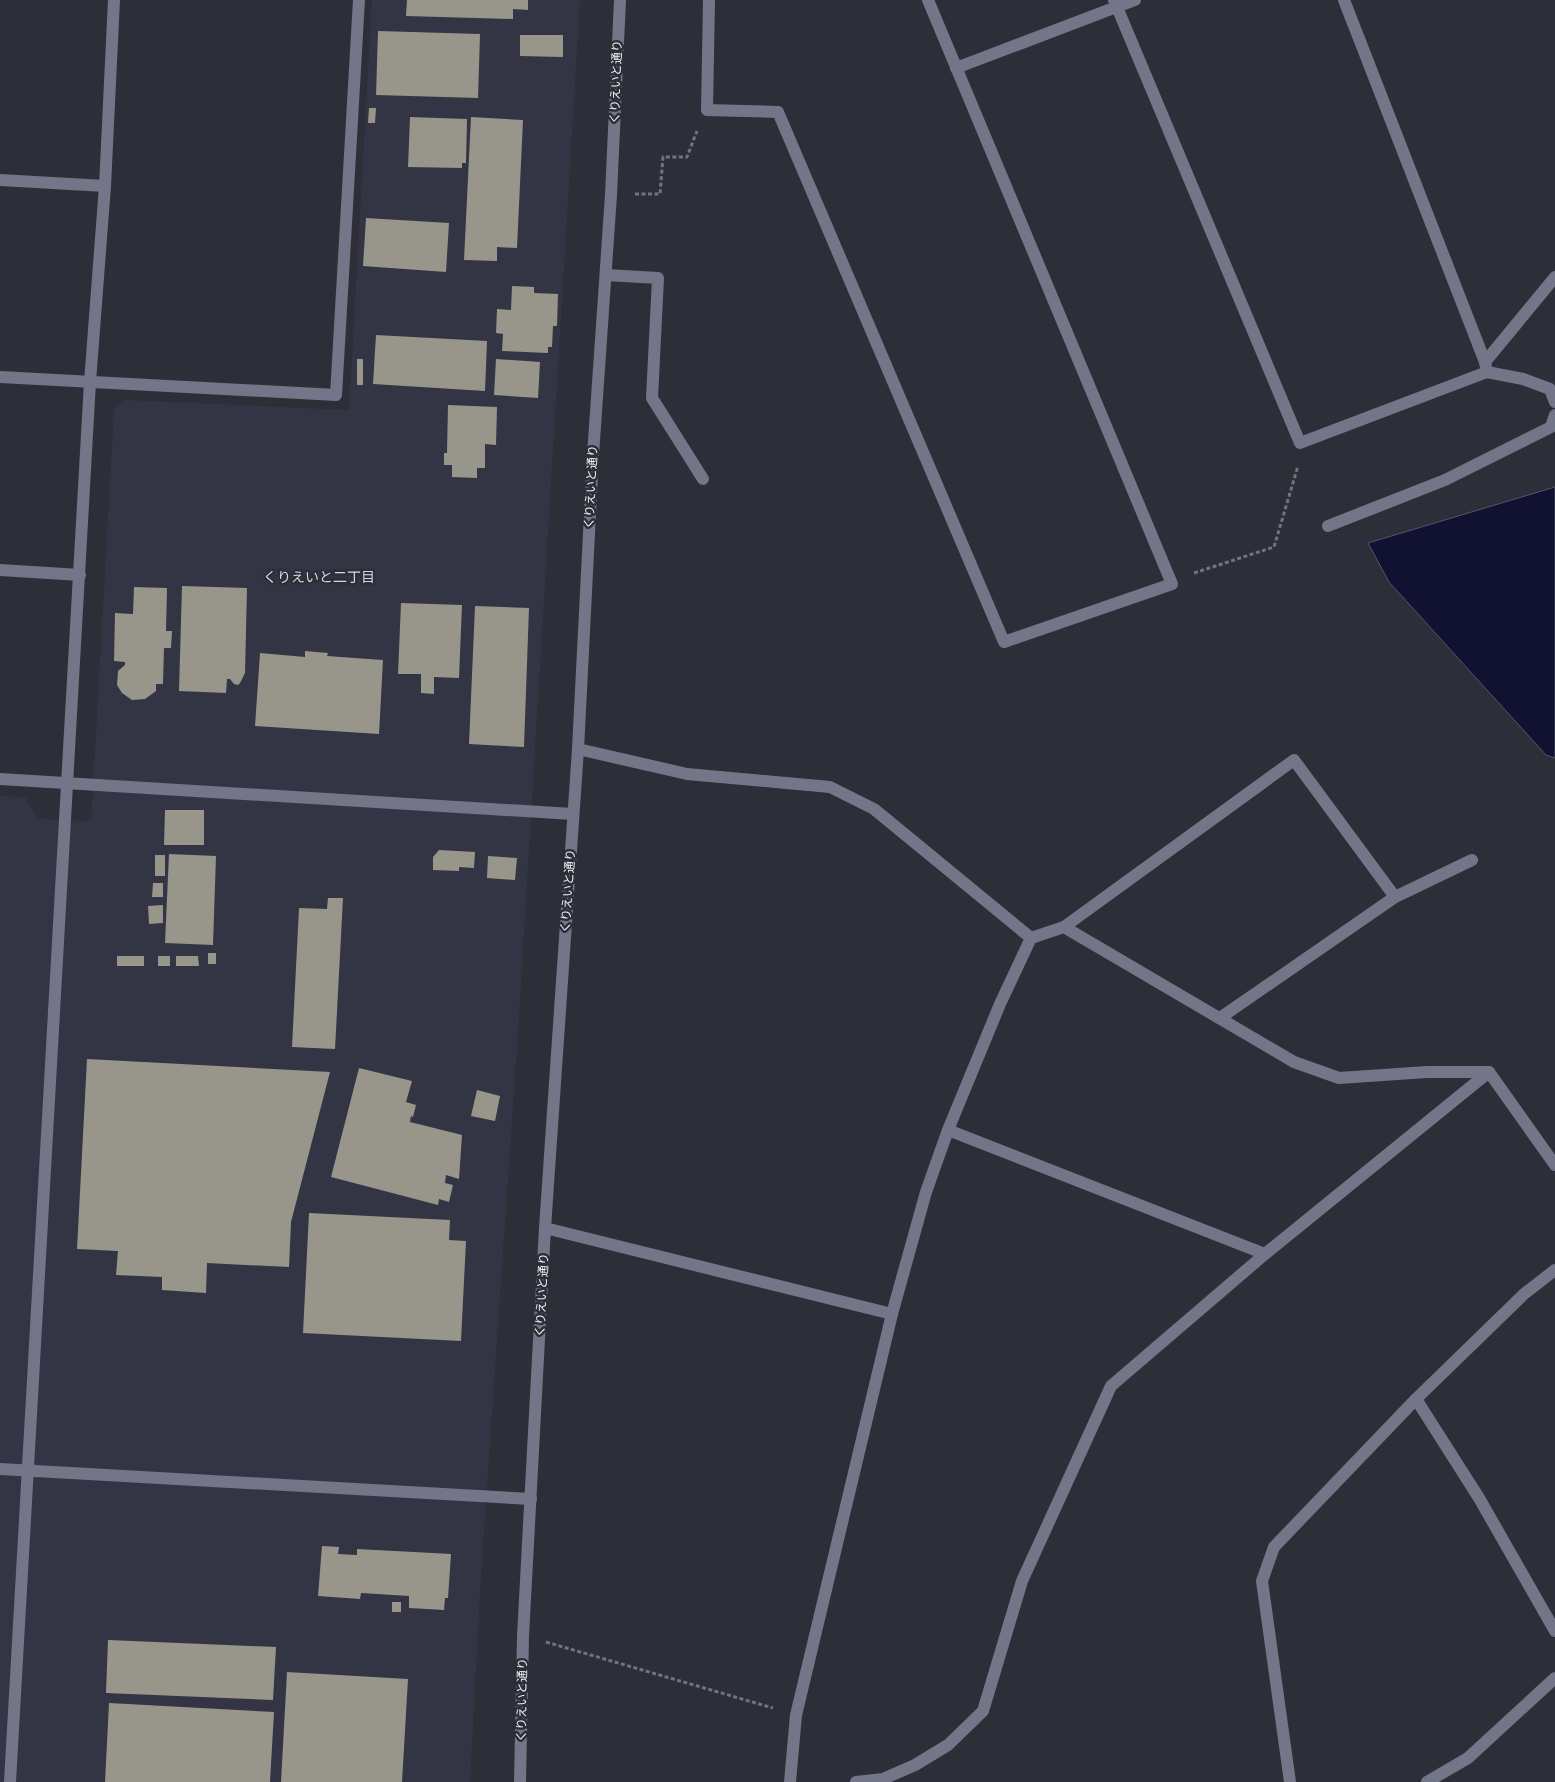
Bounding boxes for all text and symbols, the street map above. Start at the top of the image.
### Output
street label: くりえいと通り [608,40,624,124]
street label: くりえいと通り [582,445,600,529]
district label: くりえいと二丁目 [263,569,375,585]
street label: くりえいと通り [558,849,578,933]
street label: くりえいと通り [533,1253,551,1337]
street label: くりえいと通り [514,1658,530,1742]

